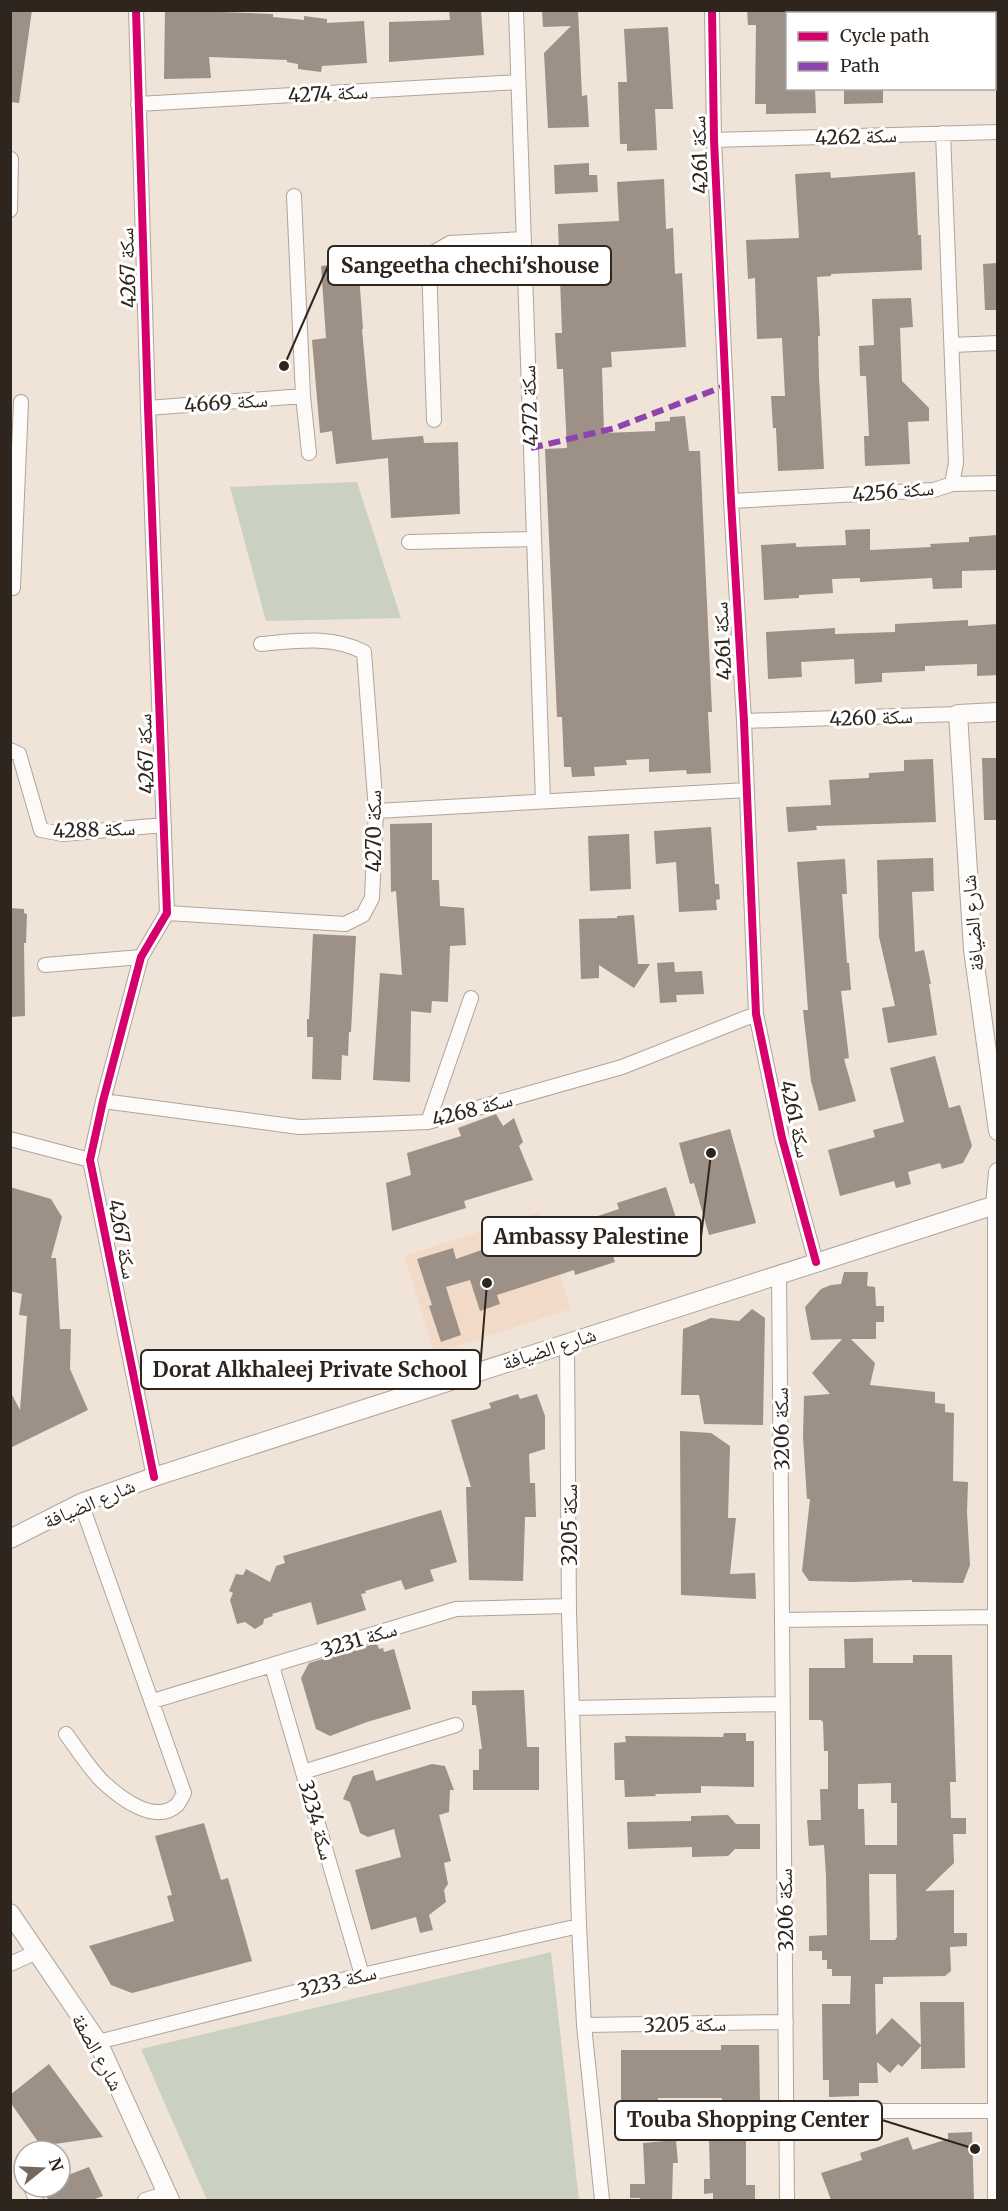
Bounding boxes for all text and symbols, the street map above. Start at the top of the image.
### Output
legend [786,12,996,90]
text: Cycle path [840,24,930,47]
text: Path [840,54,880,77]
street label: سكة 4274 [287,78,369,108]
street label: سكة 4261 [685,115,713,195]
street label: سكة 4262 [815,122,897,150]
street label: سكة 4267 [113,227,141,309]
callout: Sangeetha chechi'shouse [328,246,611,285]
text: Sangeetha chechi'shouse [341,252,599,279]
street label: سكة 4272 [515,365,543,447]
street label: سكة 4669 [183,387,269,417]
street label: سكة 4256 [851,475,935,507]
street label: سكة 4261 [707,601,737,681]
street label: سكة 4260 [829,703,913,731]
street label: سكة 4267 [131,713,159,795]
street label: سكة 4270 [361,790,386,872]
street label: سكة 4288 [52,815,136,843]
street label: شارع الضيافة [955,873,990,972]
street label: سكة 4261 [775,1078,817,1160]
street label: سكة 4268 [429,1086,515,1132]
street label: سكة 4267 [103,1197,143,1281]
callout: Ambassy Palestine [482,1217,701,1256]
text: Ambassy Palestine [492,1223,689,1250]
street label: شارع الضيافة [499,1321,599,1376]
callout: Dorat Alkhaleej Private School [141,1350,480,1389]
text: Dorat Alkhaleej Private School [153,1356,468,1383]
street label: سكة 3206 [768,1387,794,1471]
street label: شارع الضيافة [39,1473,139,1534]
street label: سكة 3205 [557,1484,582,1566]
street label: سكة 3231 [318,1616,400,1662]
street label: سكة 3234 [294,1777,340,1863]
street label: سكة 3206 [772,1868,798,1952]
street label: سكة 3233 [295,1959,379,2003]
street label: شارع الصفة [66,2009,129,2095]
street label: سكة 3205 [644,2011,726,2037]
callout: Touba Shopping Center [615,2101,882,2140]
text: Touba Shopping Center [627,2106,870,2133]
north arrow [12,2139,72,2199]
text: N [45,2155,68,2174]

